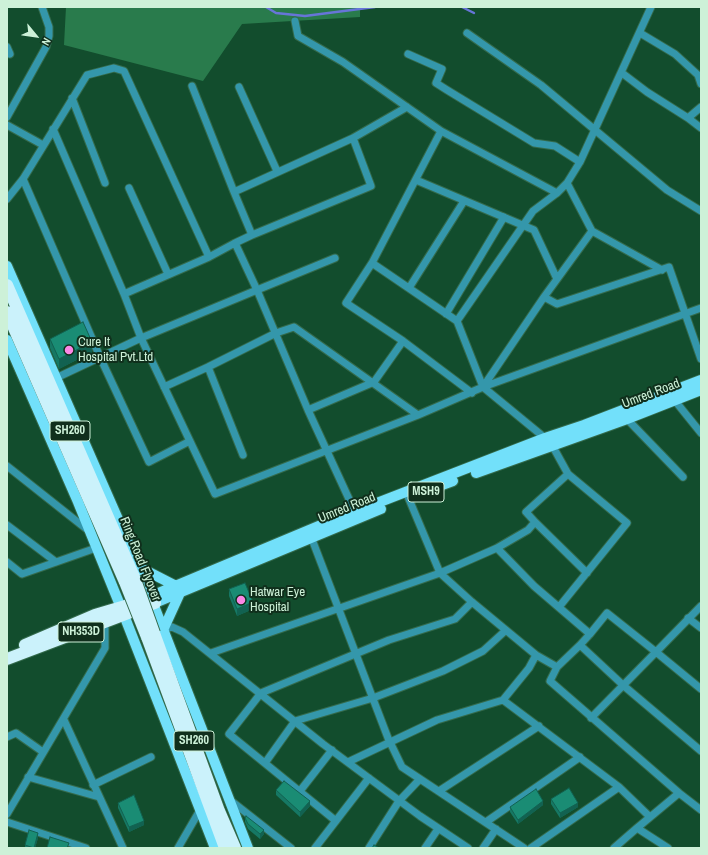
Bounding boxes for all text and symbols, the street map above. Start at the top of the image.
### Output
north arrow [16,16,56,56]
text: N [39,36,54,48]
place label: Cure It Hospital Pvt.Ltd [78,335,153,366]
marker: Cure It Hospital Pvt.Ltd [63,344,75,356]
street label: Umred Road [620,376,682,412]
road number: SH260 [50,421,90,441]
road number: MSH9 [408,482,444,502]
street label: Umred Road [316,489,378,527]
street label: Ring Road Flyover [116,515,164,603]
place label: Hatwar Eye Hospital [250,585,305,616]
marker: Hatwar Eye Hospital [235,594,247,606]
road number: NH353D [58,622,104,642]
road number: SH260 [174,731,214,751]

